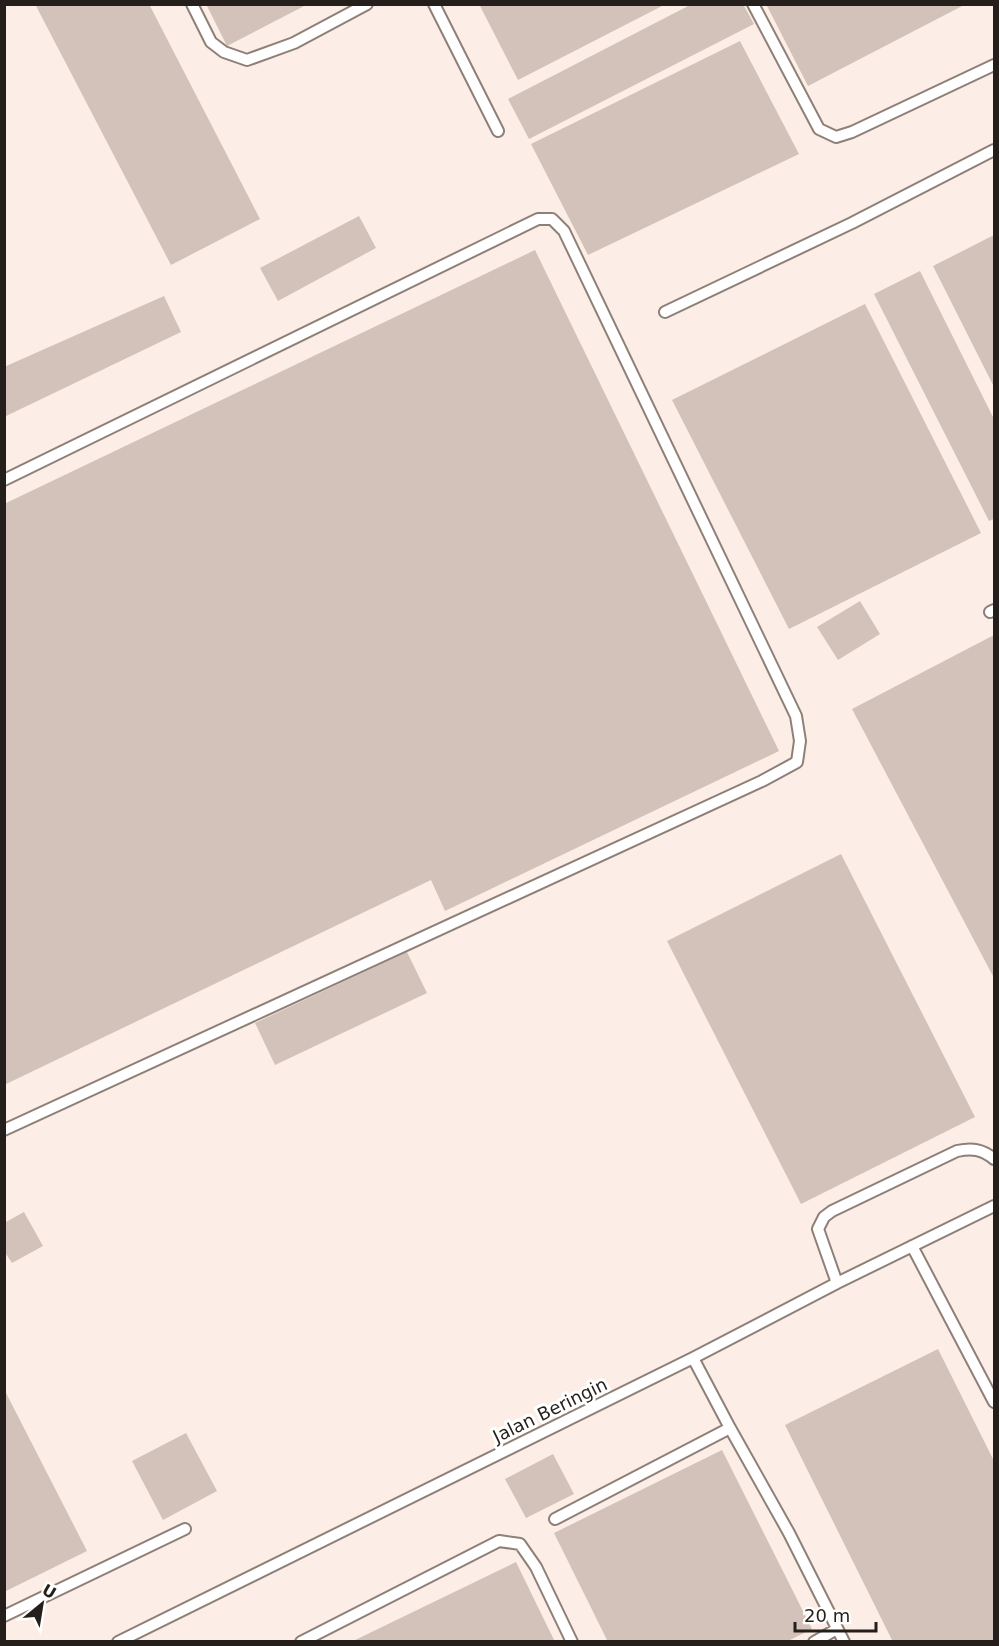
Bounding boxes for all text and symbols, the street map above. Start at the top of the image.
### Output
street label: Jalan Beringin [489,1373,611,1447]
north arrow [12,1574,72,1634]
text: U [39,1580,60,1603]
scale bar [795,1595,876,1633]
text: 20 m [804,1605,850,1626]

